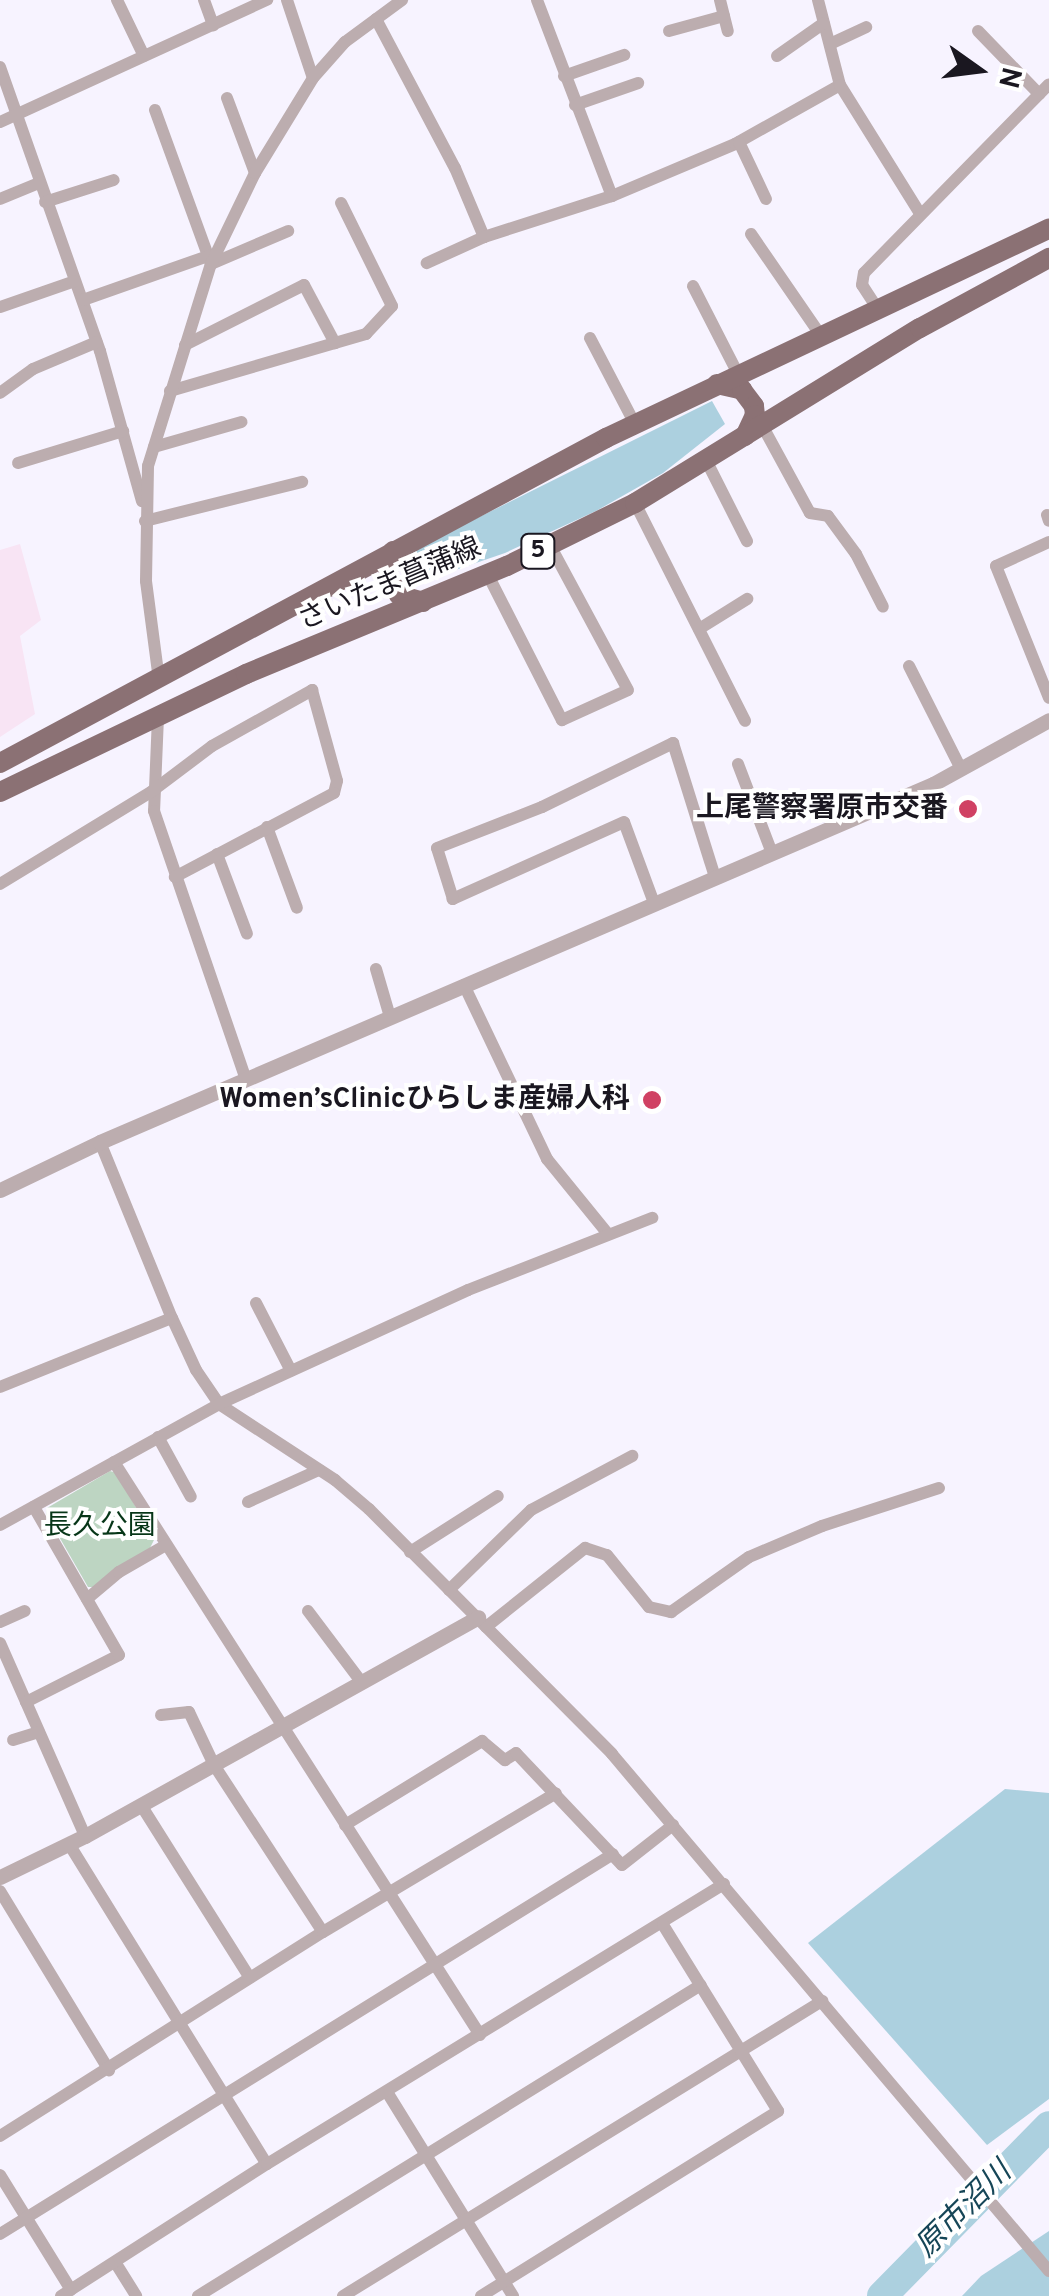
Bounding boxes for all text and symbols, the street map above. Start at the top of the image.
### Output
north arrow [929,20,1029,120]
text: N [988,63,1028,91]
street label: さいたま菖蒲線 [293,531,487,639]
road number: 5 [518,531,558,571]
place label: 上尾警察署原市交番 [696,792,948,826]
marker: 上尾警察署原市交番 [957,798,979,820]
place label: Women’sClinicひらしま産婦人科 [219,1083,630,1117]
marker: Women’sClinicひらしま産婦人科 [639,1087,665,1113]
park label: 長久公園 [44,1510,156,1544]
water label: 原市沼川 [910,2156,1020,2266]

